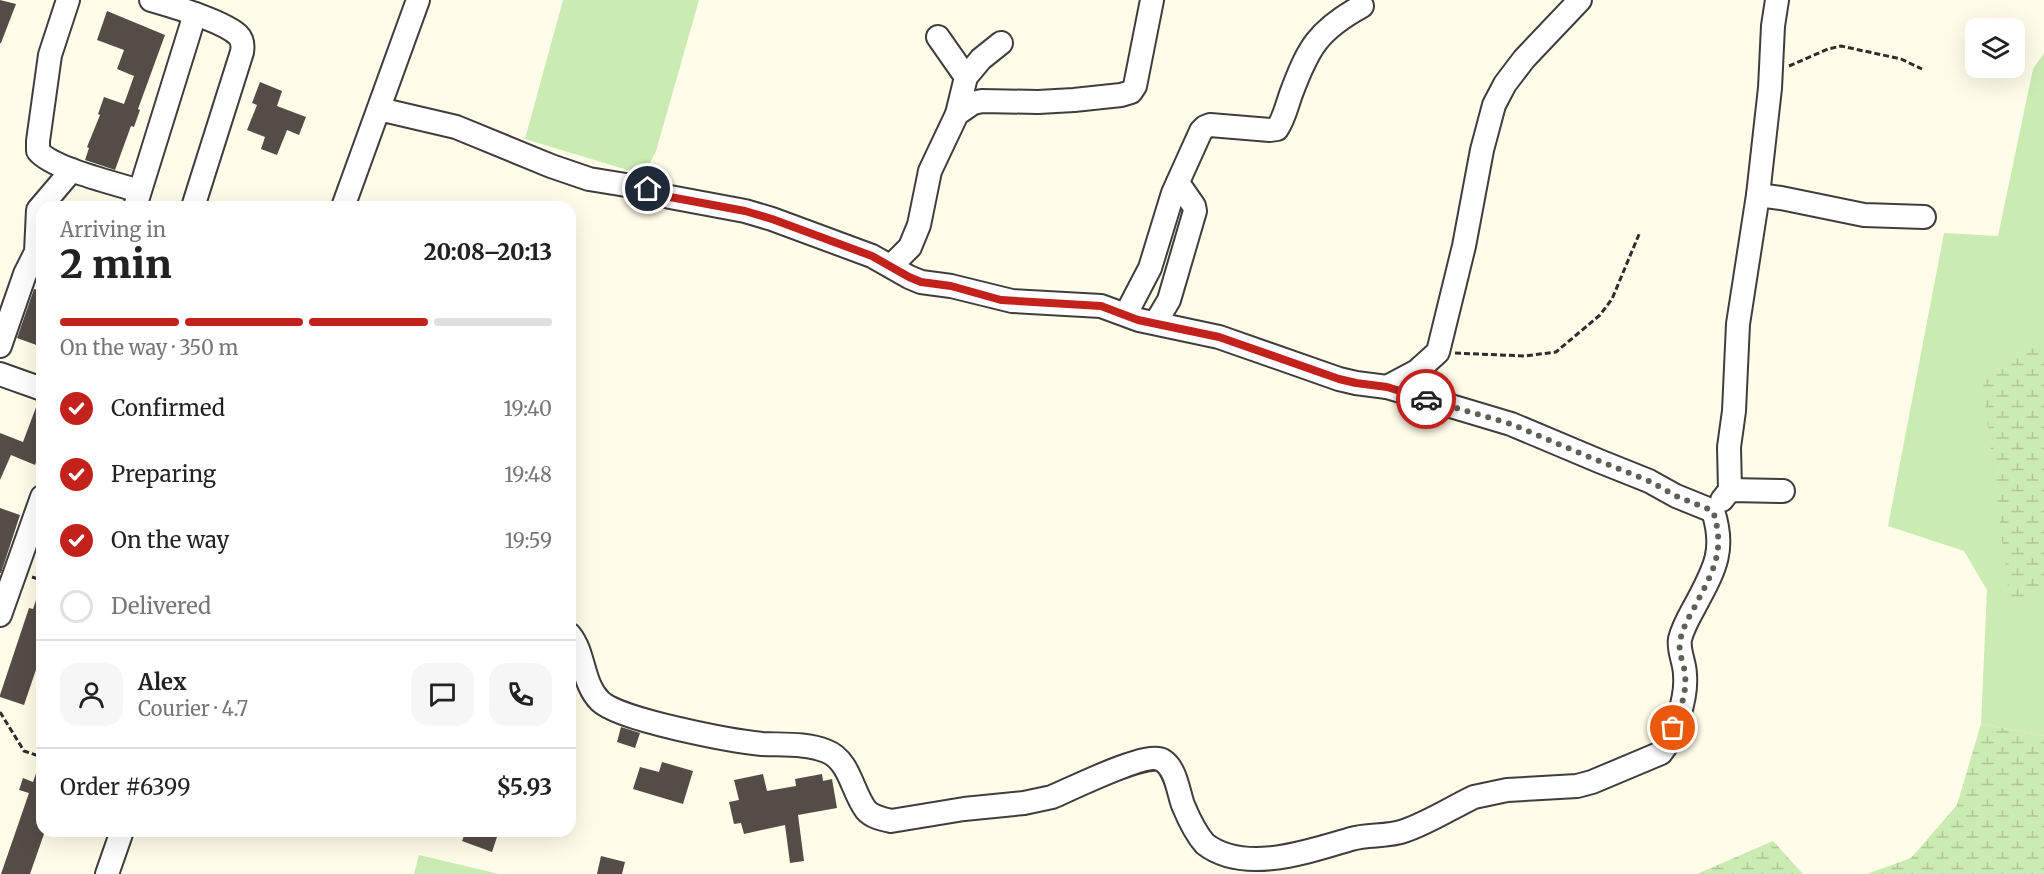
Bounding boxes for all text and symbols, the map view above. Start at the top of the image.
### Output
map controls [1965,18,2025,78]
button: layers [1965,18,2025,78]
pin [622,163,673,214]
icon: home [631,172,664,205]
text: Arriving in [60,217,166,242]
text: 20:08–20:13 [424,238,552,266]
text: 2 min [60,240,172,289]
text: On the way · 350 m [60,335,238,360]
courier [1396,369,1456,429]
icon: car [1410,383,1443,416]
icon: check [60,392,93,425]
text: Confirmed [111,394,225,422]
text: 19:40 [503,396,552,421]
icon: check [60,458,93,491]
text: Preparing [111,460,216,488]
text: 19:48 [504,462,552,487]
icon: check [60,524,93,557]
text: On the way [111,526,229,554]
text: 19:59 [505,528,552,553]
text: Delivered [111,592,211,620]
button: person [60,663,123,726]
button: chat [411,663,474,726]
button: phone [489,663,552,726]
text: Alex [138,668,187,696]
text: Courier · 4.7 [138,696,248,721]
pin [1647,702,1698,753]
icon: bag [1656,711,1689,744]
text: Order #6399 [60,773,191,801]
text: $5.93 [497,773,552,801]

